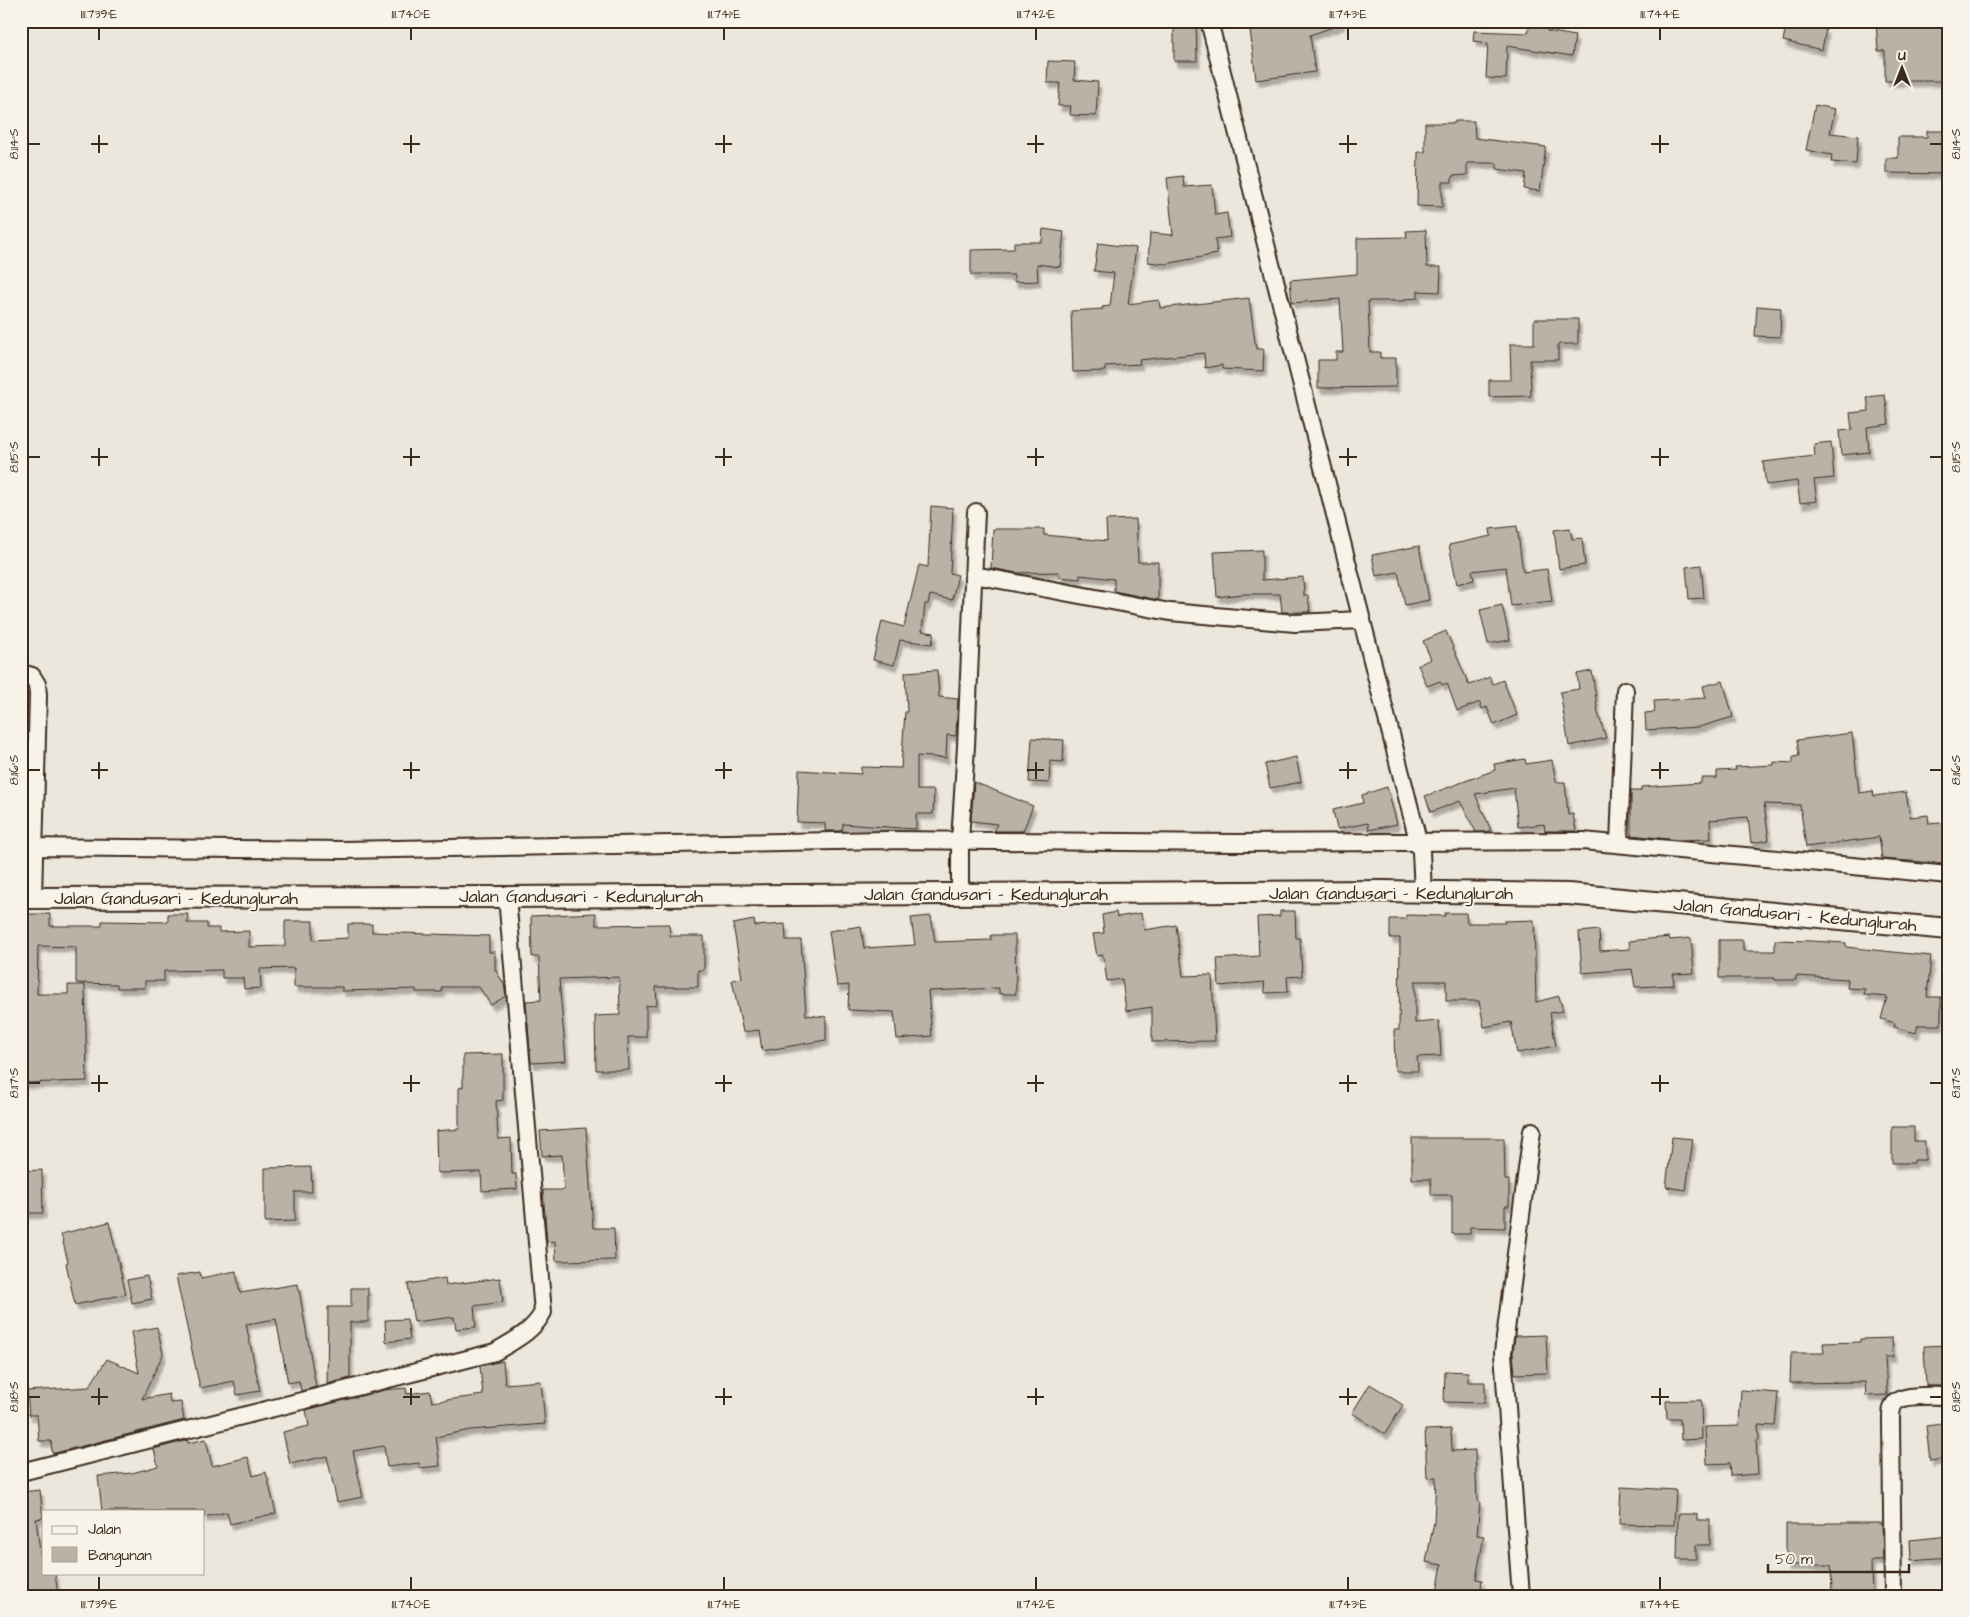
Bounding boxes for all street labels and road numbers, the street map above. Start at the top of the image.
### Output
street label: Jalan Gandusari - Kedunglurah [1269,881,1513,907]
street label: Jalan Gandusari - Kedunglurah [864,882,1108,908]
street label: Jalan Gandusari - Kedunglurah [459,884,703,910]
street label: Jalan Gandusari - Kedunglurah [54,886,298,912]
street label: Jalan Gandusari - Kedunglurah [1672,892,1918,939]

